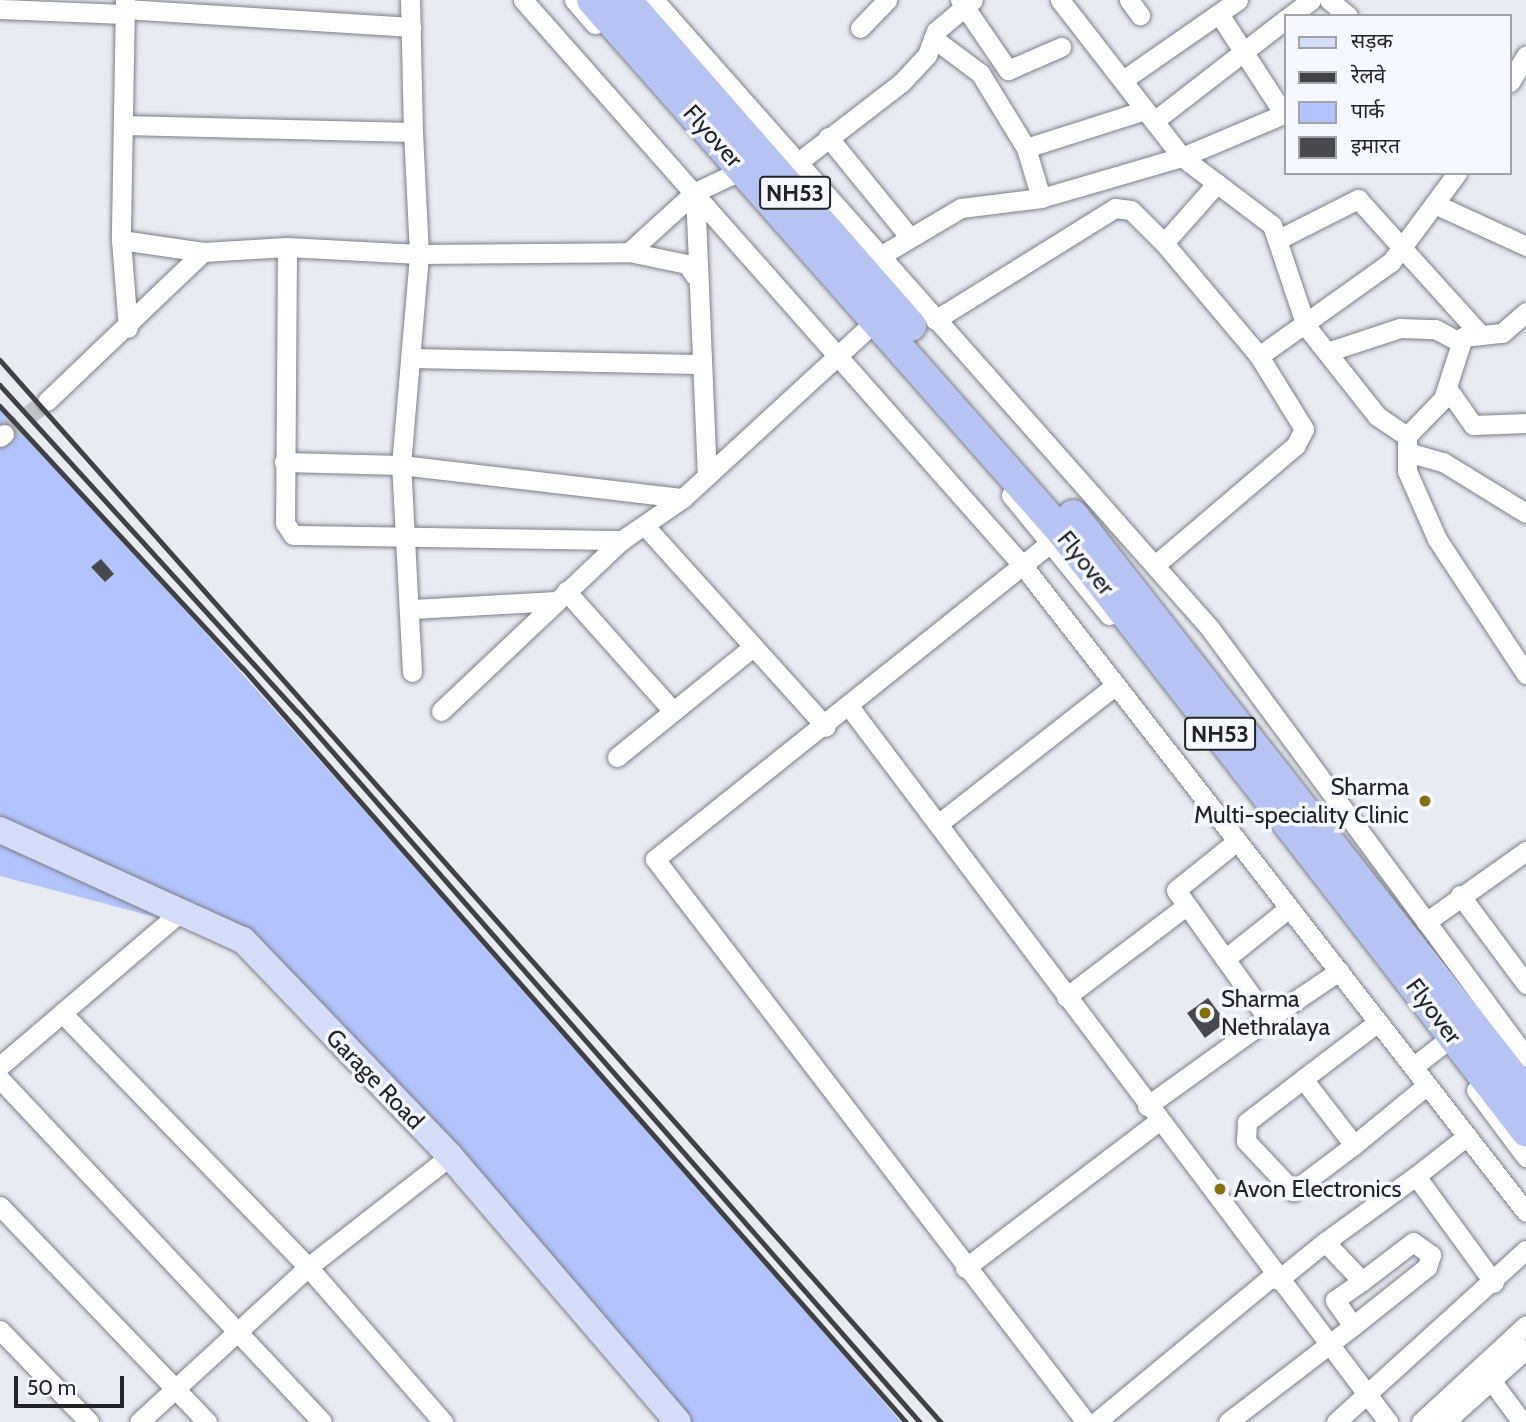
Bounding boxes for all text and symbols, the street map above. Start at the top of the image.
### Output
legend [1284,14,1512,175]
text: सड़क [1351,28,1393,53]
text: रेलवे [1351,63,1386,88]
text: पार्क [1351,98,1385,123]
street label: Flyover [677,99,749,173]
text: इमारत [1351,133,1400,158]
road number: NH53 [758,174,832,212]
street label: Flyover [1051,525,1121,601]
road number: NH53 [1183,714,1257,754]
place label: Sharma Multi-speciality Clinic [1194,773,1409,829]
marker: Sharma Multi-speciality Clinic [1415,791,1435,811]
street label: Flyover [1400,973,1468,1049]
place label: Sharma Nethralaya [1221,985,1330,1041]
marker: Sharma Nethralaya [1195,1003,1215,1023]
street label: Garage Road [320,1023,430,1135]
place label: Avon Electronics [1234,1175,1401,1203]
marker: Avon Electronics [1212,1181,1228,1197]
scale bar [18,1362,128,1406]
text: 50 m [27,1375,76,1400]

